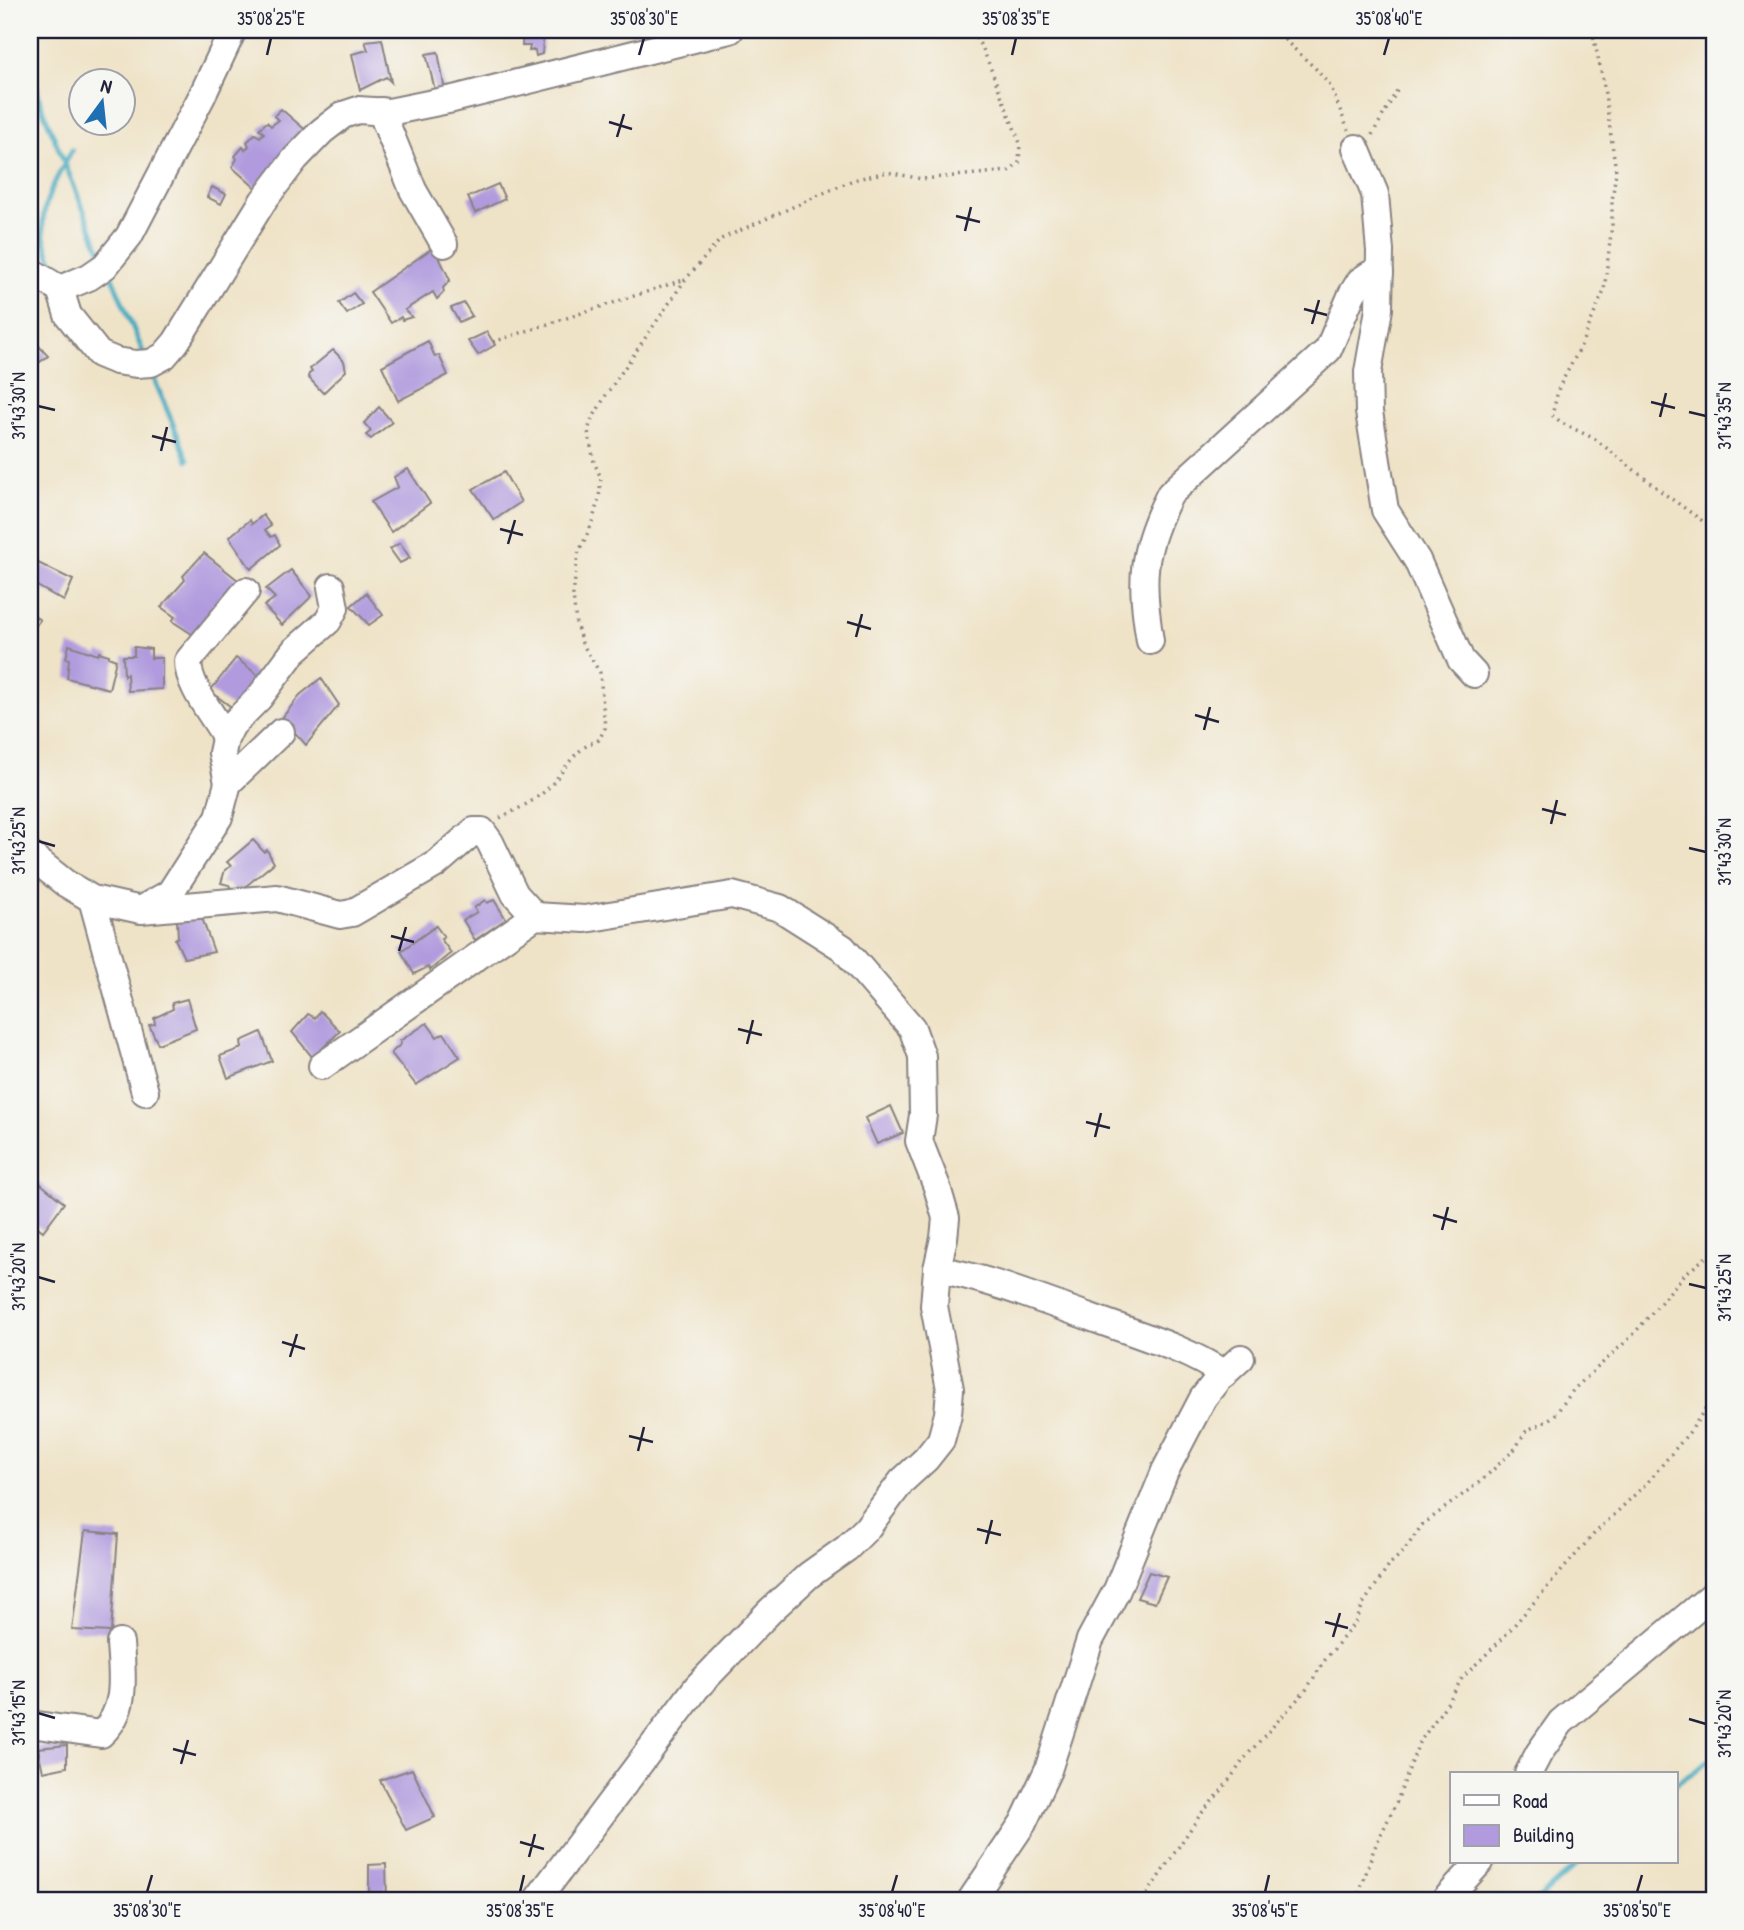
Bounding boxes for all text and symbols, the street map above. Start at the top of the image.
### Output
text: 35°08'25"E [237,6,305,31]
text: 35°08'30"E [610,6,678,31]
text: 35°08'35"E [982,6,1050,31]
text: 35°08'40"E [1356,6,1422,31]
north arrow [66,66,136,136]
text: N [98,72,115,99]
text: 31°43'30"N [6,372,31,440]
text: 31°43'35"N [1712,382,1737,450]
text: 31°43'25"N [6,807,31,875]
text: 31°43'30"N [1712,818,1737,886]
text: 31°43'20"N [6,1243,31,1311]
text: 31°43'25"N [1712,1254,1737,1322]
text: 31°43'15"N [6,1680,31,1746]
text: 31°43'20"N [1712,1690,1737,1758]
legend [1450,1772,1678,1864]
text: Road [1513,1786,1547,1815]
text: Building [1513,1820,1574,1849]
text: 35°08'30"E [113,1898,181,1923]
text: 35°08'35"E [486,1898,554,1923]
text: 35°08'40"E [859,1898,925,1923]
text: 35°08'45"E [1232,1898,1298,1923]
text: 35°08'50"E [1603,1898,1671,1923]

